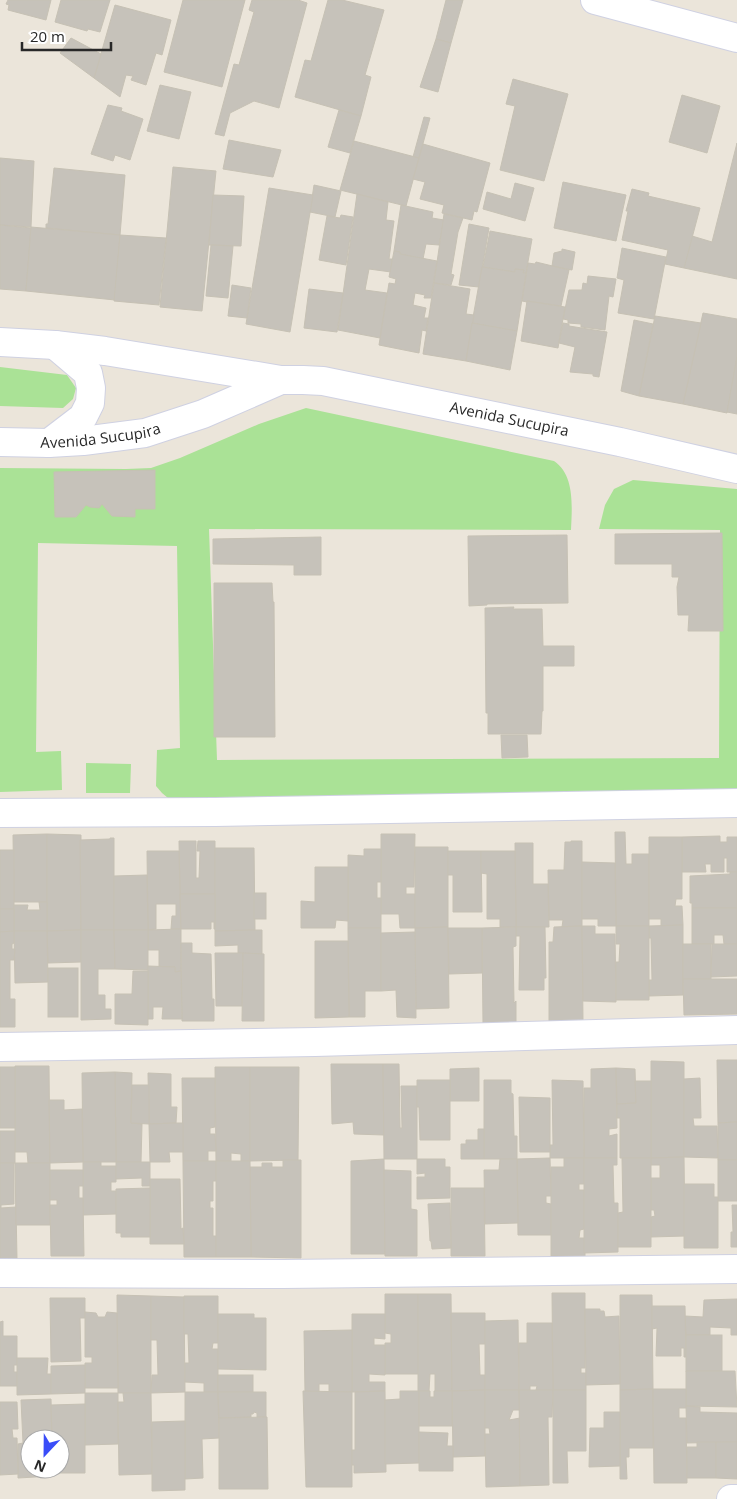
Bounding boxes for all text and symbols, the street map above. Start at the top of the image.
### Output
scale bar [22,20,111,52]
text: 20 m [30,26,65,46]
street label: Avenida Sucupira [448,396,571,440]
street label: Avenida Sucupira [40,418,163,452]
north arrow [20,1429,70,1479]
text: N [31,1456,49,1477]

